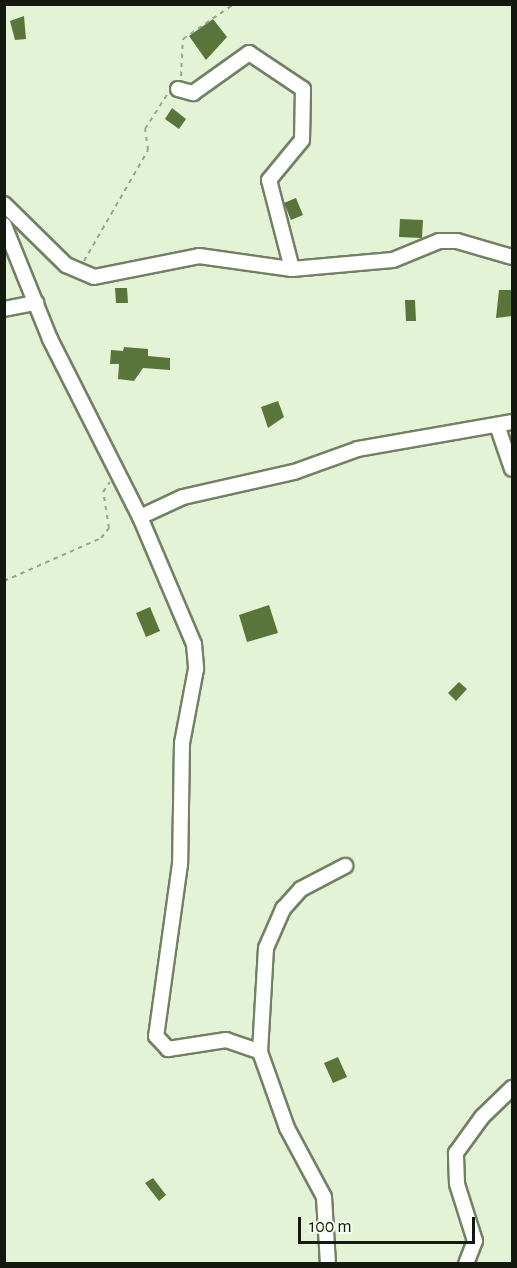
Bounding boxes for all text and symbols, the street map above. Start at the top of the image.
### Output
scale bar [301,1205,478,1243]
text: 100 m [309,1218,352,1236]

